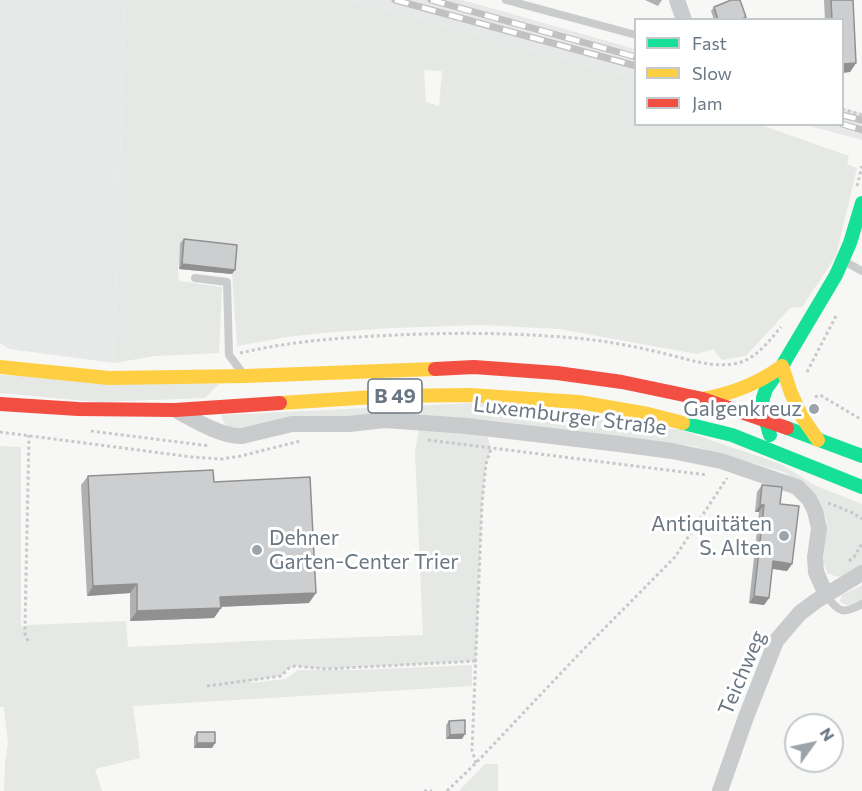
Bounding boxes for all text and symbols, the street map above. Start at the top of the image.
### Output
legend [634,18,844,126]
text: Fast [692,32,727,54]
text: Slow [692,62,732,84]
text: Jam [692,92,722,114]
road number: B 49 [368,379,422,413]
street label: Luxemburger Straße [472,392,668,440]
place label: Galgenkreuz [683,396,802,422]
marker: Galgenkreuz [807,402,821,416]
place label: Antiquitäten S. Alten [651,511,772,561]
place label: Dehner Garten-Center Trier [269,525,459,575]
marker: Antiquitäten S. Alten [777,529,791,543]
marker: Dehner Garten-Center Trier [250,543,264,557]
street label: Teichweg [713,627,771,719]
north arrow [784,713,844,773]
text: N [817,724,839,744]

